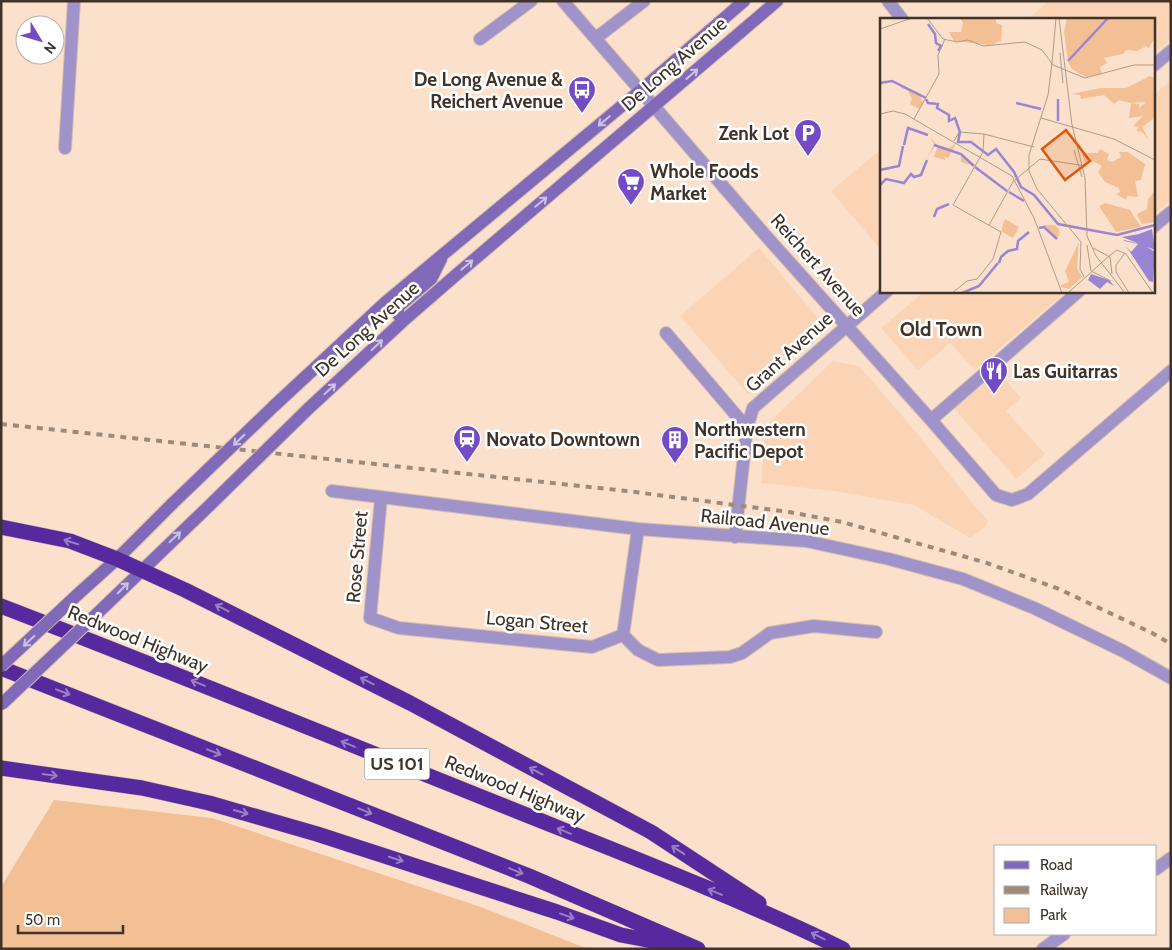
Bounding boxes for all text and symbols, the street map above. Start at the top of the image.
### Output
street label: De Long Avenue [617,12,732,116]
north arrow [15,15,65,65]
inset map [880,18,1154,292]
text: N [40,39,60,57]
place label: De Long Avenue & Reichert Avenue [414,68,563,113]
one-way arrow [685,68,698,79]
bus stop icon: De Long Avenue & Reichert Avenue [567,75,597,114]
one-way arrow [598,115,611,126]
parking icon: Zenk Lot [793,118,823,157]
place label: Zenk Lot [719,122,789,145]
place label: Whole Foods Market [650,160,758,205]
supermarket icon: Whole Foods Market [616,167,646,206]
one-way arrow [535,196,548,208]
street label: Reichert Avenue [766,209,870,321]
one-way arrow [461,259,474,271]
street label: De Long Avenue [310,276,424,382]
street label: Grant Avenue [741,307,837,397]
district label: Old Town [900,317,982,341]
one-way arrow [371,339,383,351]
restaurant icon: Las Guitarras [979,356,1009,395]
place label: Las Guitarras [1013,360,1118,383]
one-way arrow [323,383,336,395]
place label: Northwestern Pacific Depot [694,418,806,463]
station icon: Novato Downtown [452,424,482,463]
building icon: Northwestern Pacific Depot [660,425,690,464]
place label: Novato Downtown [486,428,640,451]
one-way arrow [232,434,245,446]
street label: Railroad Avenue [699,504,831,540]
street label: Rose Street [342,509,373,604]
one-way arrow [169,531,182,543]
one-way arrow [64,537,80,547]
one-way arrow [117,582,129,594]
street label: Redwood Highway [64,600,212,678]
one-way arrow [214,603,229,613]
street label: Logan Street [485,606,589,638]
one-way arrow [22,635,35,647]
one-way arrow [359,676,374,686]
one-way arrow [190,678,205,687]
one-way arrow [55,688,70,698]
one-way arrow [341,739,357,748]
one-way arrow [206,748,221,757]
road number: US 101 [364,749,430,780]
street label: Redwood Highway [441,750,589,828]
one-way arrow [529,765,544,775]
one-way arrow [41,770,57,780]
one-way arrow [232,807,248,817]
one-way arrow [357,807,372,817]
one-way arrow [557,825,572,835]
one-way arrow [671,844,685,854]
legend [994,845,1157,935]
one-way arrow [388,855,404,865]
text: Road [1040,856,1073,874]
one-way arrow [508,867,524,876]
text: Railway [1040,881,1089,899]
one-way arrow [708,886,723,896]
scale bar [18,902,122,934]
text: Park [1040,906,1067,924]
text: 50 m [25,911,60,929]
one-way arrow [559,912,574,921]
one-way arrow [810,931,825,941]

